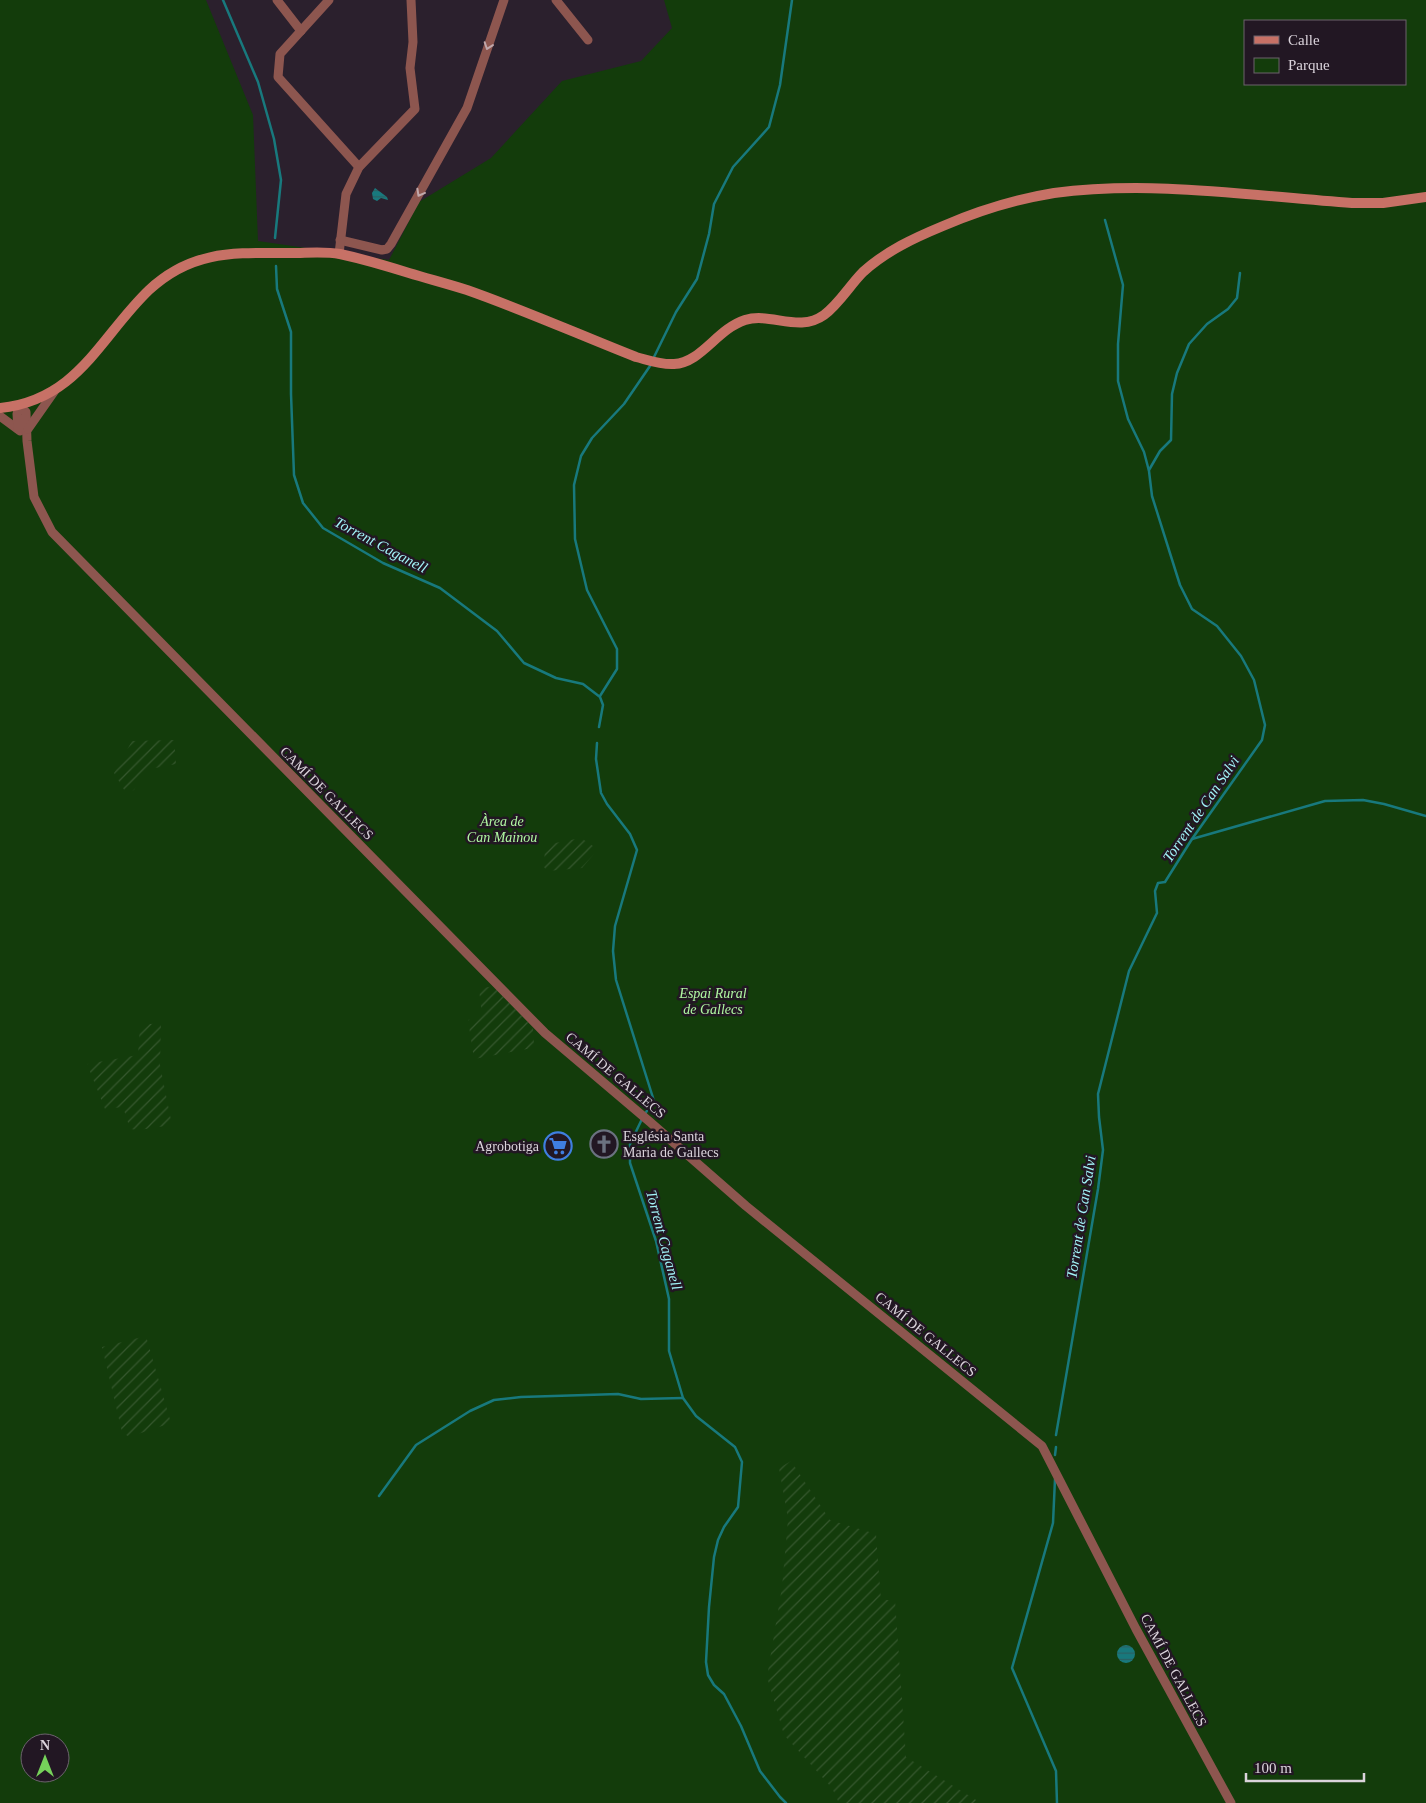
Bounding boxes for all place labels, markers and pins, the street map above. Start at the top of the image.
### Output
church icon: Església Santa Maria de Gallecs [589,1129,619,1159]
place label: Església Santa Maria de Gallecs [623,1129,719,1160]
supermarket icon: Agrobotiga [543,1131,573,1161]
place label: Agrobotiga [475,1139,540,1154]

